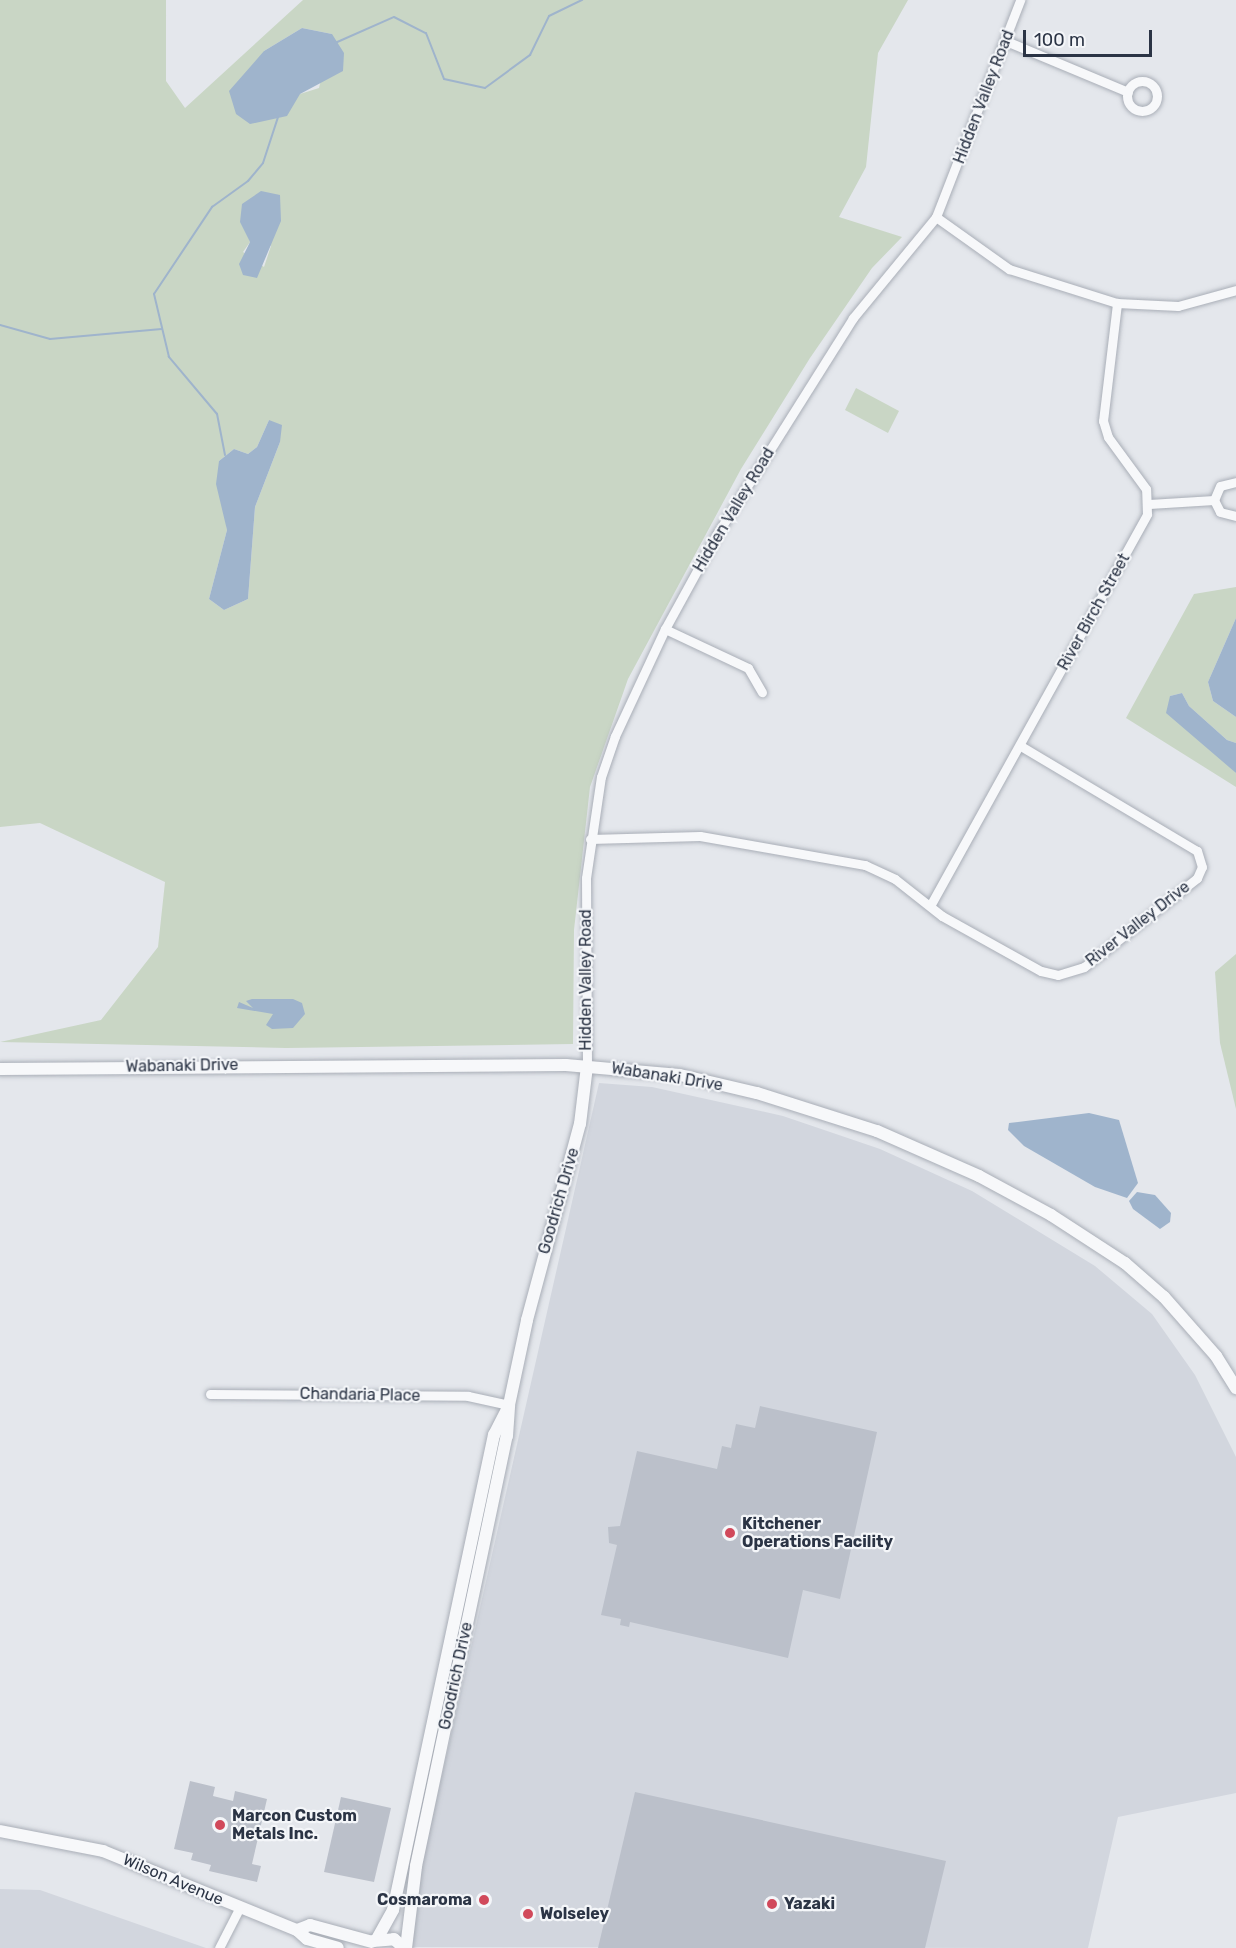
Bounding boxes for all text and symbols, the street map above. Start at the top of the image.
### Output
scale bar [1026,18,1155,56]
street label: Hidden Valley Road [950,27,1018,167]
text: 100 m [1034,29,1085,51]
street label: Hidden Valley Road [689,444,779,576]
street label: River Birch Street [1054,550,1134,674]
street label: River Valley Drive [1082,877,1194,971]
street label: Hidden Valley Road [576,909,596,1051]
street label: Wabanaki Drive [125,1055,239,1077]
street label: Wabanaki Drive [610,1059,724,1095]
street label: Goodrich Drive [535,1146,583,1256]
street label: Chandaria Place [299,1384,421,1406]
place label: Kitchener Operations Facility [742,1514,893,1552]
marker: Kitchener Operations Facility [723,1526,737,1540]
street label: Goodrich Drive [435,1620,477,1732]
place label: Marcon Custom Metals Inc. [232,1806,357,1844]
marker: Marcon Custom Metals Inc. [213,1818,227,1832]
street label: Wilson Avenue [120,1850,226,1910]
place label: Cosmaroma [377,1890,472,1910]
marker: Cosmaroma [477,1893,491,1907]
place label: Yazaki [784,1894,835,1914]
marker: Yazaki [765,1897,779,1911]
place label: Wolseley [540,1904,609,1924]
marker: Wolseley [521,1907,535,1921]

